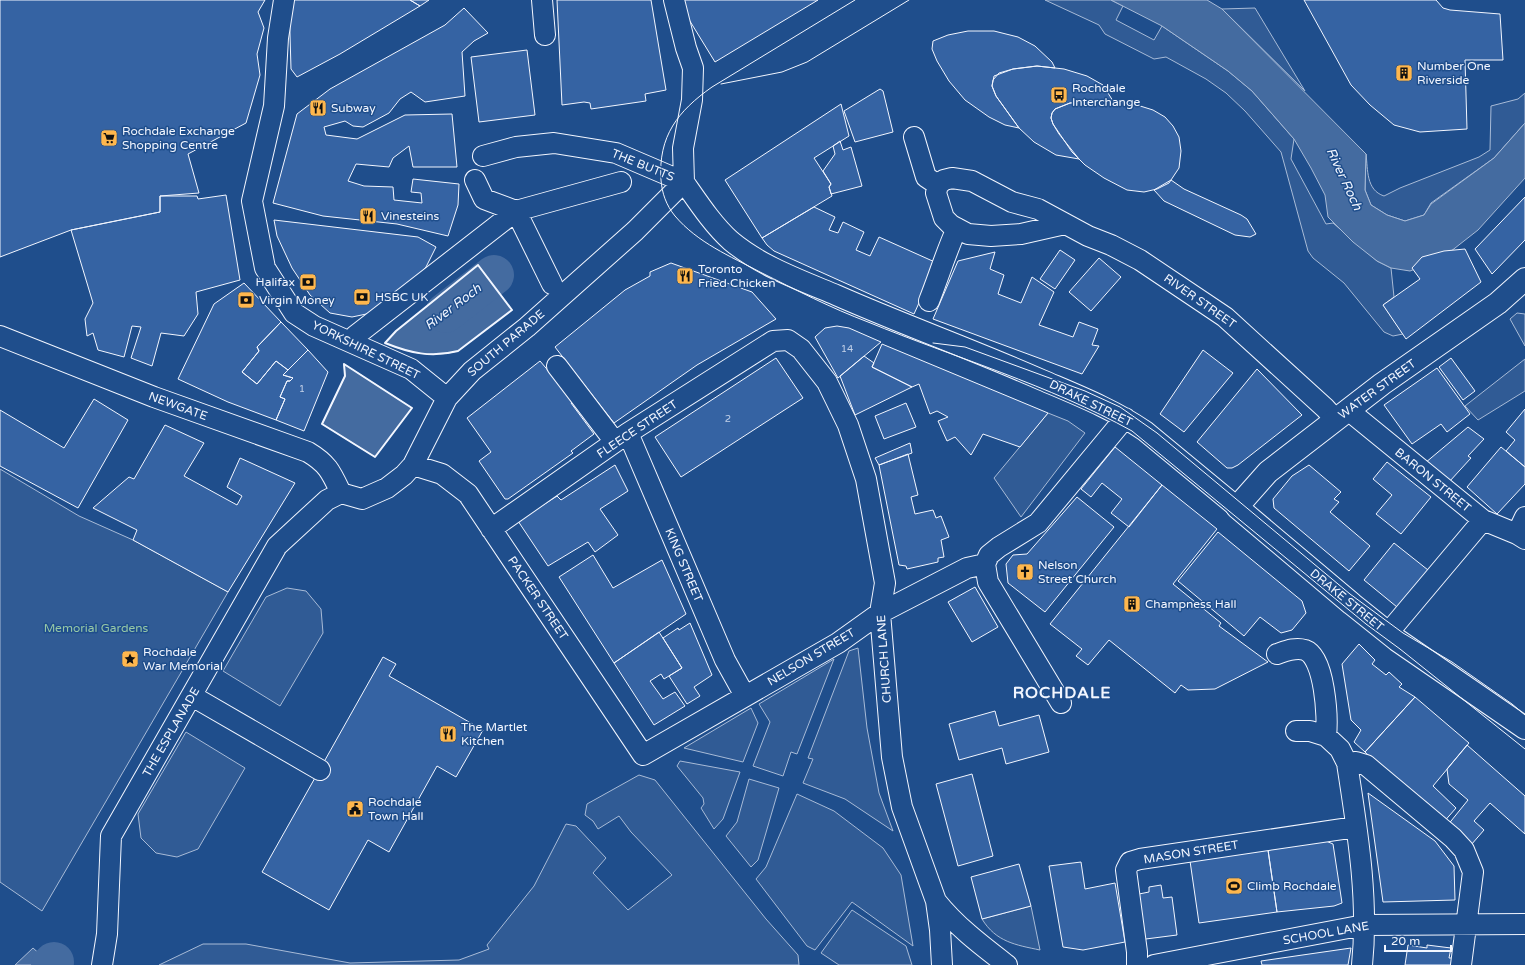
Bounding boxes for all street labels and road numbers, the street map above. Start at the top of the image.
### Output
street label: THE BUTTS [610,146,676,184]
street label: RIVER STREET [1161,271,1239,332]
street label: SOUTH PARADE [465,306,548,379]
street label: YORKSHIRE STREET [310,318,423,383]
street label: WATER STREET [1336,356,1419,422]
street label: DRAKE STREET [1047,377,1135,429]
street label: NEWGATE [147,389,210,423]
street label: FLEECE STREET [594,397,680,461]
street label: BARON STREET [1392,445,1474,515]
street label: KING STREET [662,526,706,605]
street label: PACKER STREET [505,554,571,643]
street label: DRAKE STREET [1307,566,1387,634]
street label: CHURCH LANE [874,614,894,704]
street label: NELSON STREET [765,625,858,689]
street label: THE ESPLANADE [140,684,203,779]
street label: MASON STREET [1143,837,1240,866]
street label: SCHOOL LANE [1282,918,1371,947]

